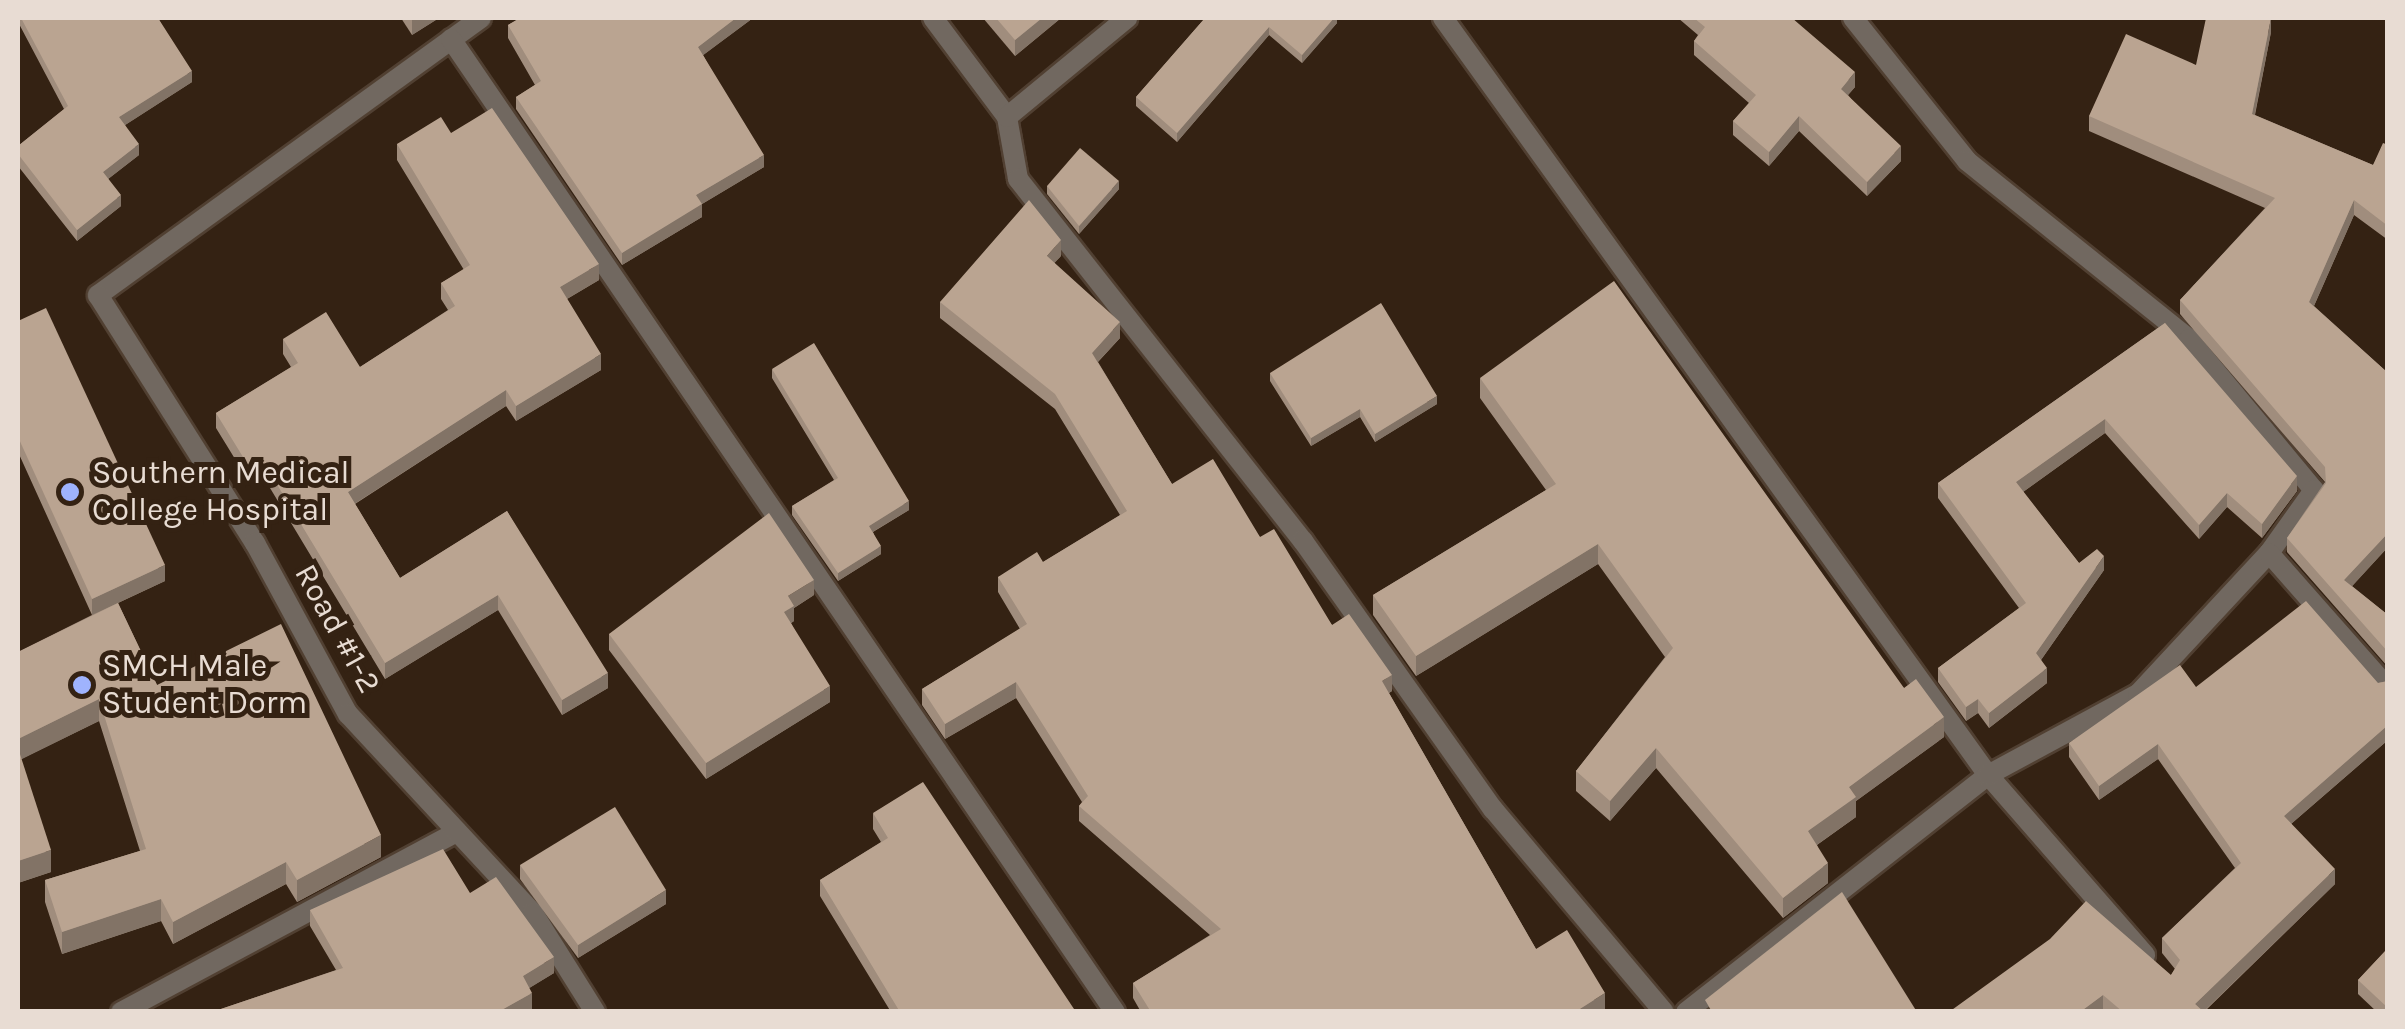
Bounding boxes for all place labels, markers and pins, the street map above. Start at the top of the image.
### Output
place label: Southern Medical College Hospital [92,455,350,530]
marker: Southern Medical College Hospital [57,479,83,505]
place label: SMCH Male Student Dorm [102,648,307,723]
marker: SMCH Male Student Dorm [71,674,93,696]

